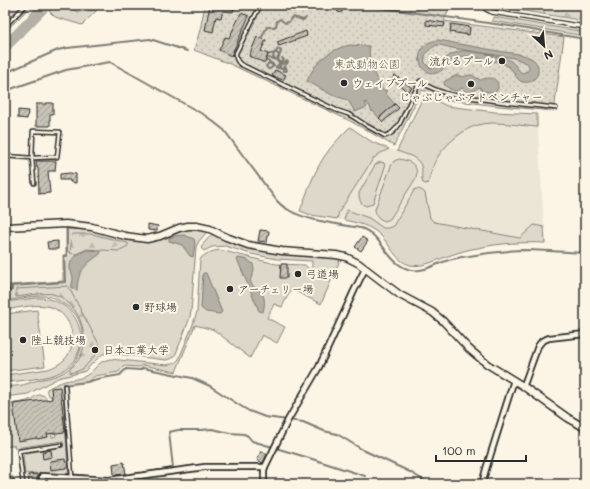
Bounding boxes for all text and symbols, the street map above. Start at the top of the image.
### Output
north arrow [524,26,564,66]
text: N [542,47,556,64]
place label: 流れるプール [429,53,494,68]
park label: 東武動物公園 [334,56,400,71]
marker: 流れるプール [497,56,507,66]
place label: ウェイブプール [352,75,428,90]
marker: ウェイブプール [339,78,349,88]
marker: じゃぶじゃぶアドベンチャー [466,79,476,89]
place label: じゃぶじゃぶアドベンチャー [400,89,543,104]
place label: 弓道場 [306,266,339,281]
marker: 弓道場 [293,269,303,279]
place label: アーチェリー場 [238,281,313,296]
marker: アーチェリー場 [225,284,235,294]
place label: 野球場 [144,299,177,314]
marker: 野球場 [131,302,141,312]
place label: 陸上競技場 [31,332,86,347]
marker: 陸上競技場 [18,335,28,345]
place label: 日本工業大学 [103,342,169,357]
marker: 日本工業大学 [90,345,100,355]
scale bar [436,437,526,463]
text: 100 m [442,442,476,458]

